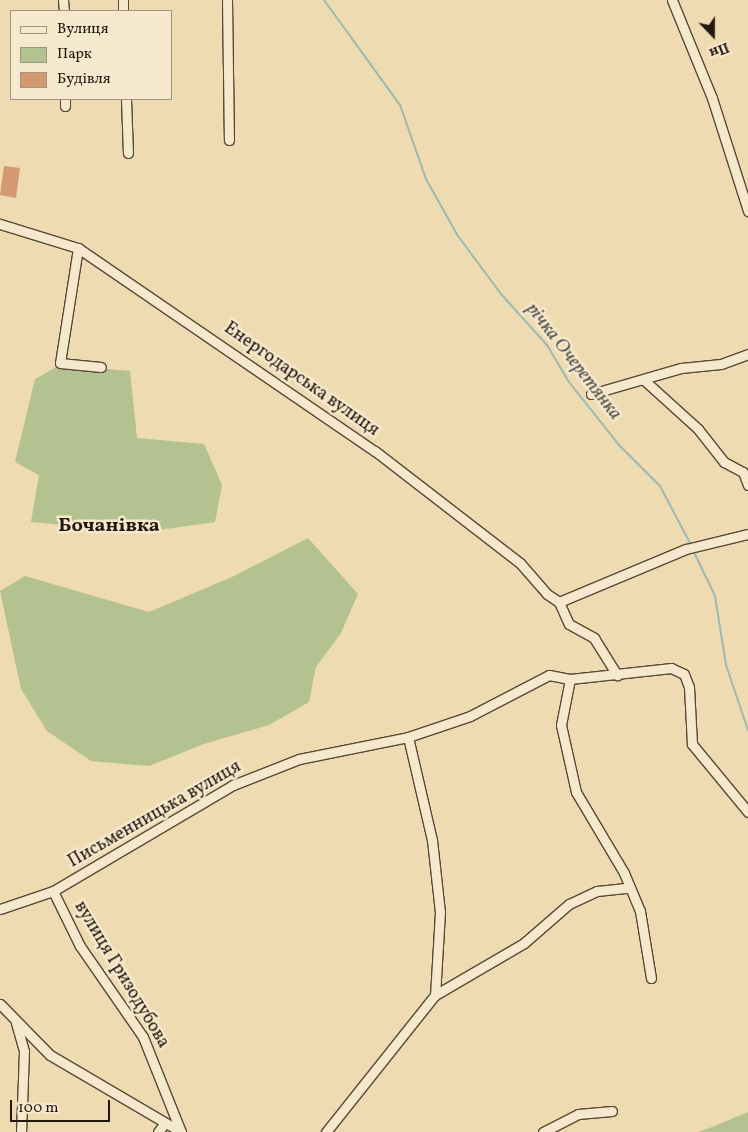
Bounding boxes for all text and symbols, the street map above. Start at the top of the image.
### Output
legend [10,10,172,100]
north arrow [688,10,738,60]
text: Вулиця [57,19,108,40]
text: Пн [706,37,732,62]
text: Парк [57,44,92,65]
text: Будівля [57,69,111,90]
water label: річка Очеретянка [520,299,626,425]
street label: Енергодарська вулиця [219,318,383,442]
district label: Бочанівка [58,514,160,538]
street label: Письменницька вулиця [65,757,245,873]
street label: вулиця Гризодубова [69,898,173,1052]
scale bar [12,1090,112,1122]
text: 100 m [18,1098,58,1119]

